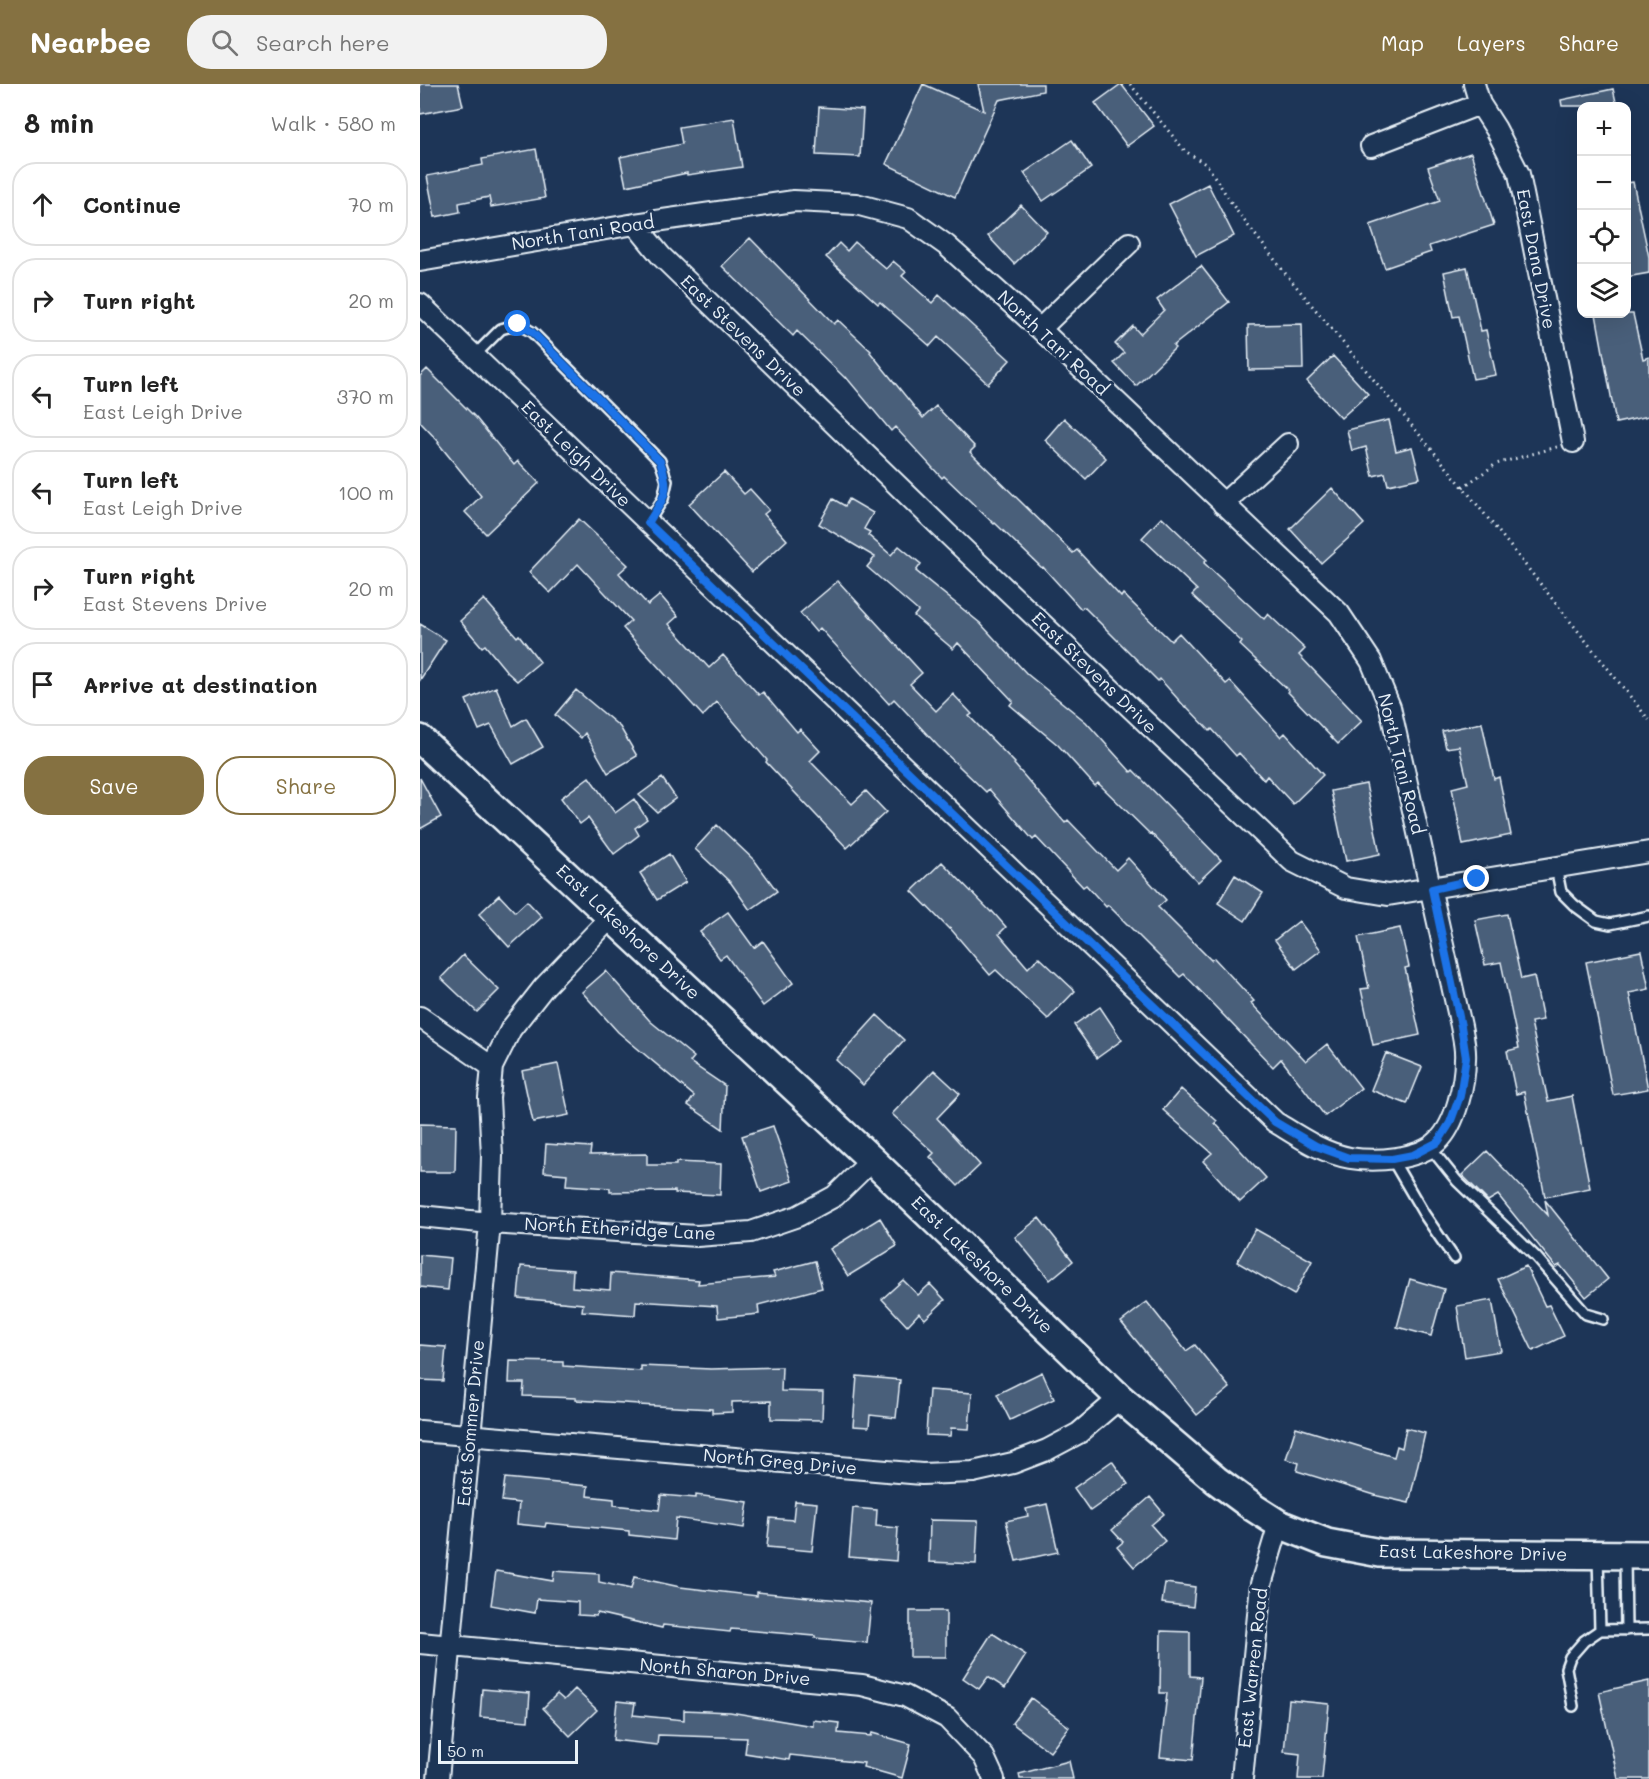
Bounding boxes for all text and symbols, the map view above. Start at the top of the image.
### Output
search box [187,15,607,69]
text: Nearbee [30,24,151,60]
icon: search [208,26,241,59]
text: Search here [256,28,390,57]
text: Map [1381,29,1424,56]
text: Layers [1457,29,1526,56]
text: Share [1559,29,1619,56]
map controls [1577,102,1631,318]
button: + [1577,102,1631,156]
text: 8 min [24,106,94,140]
text: Walk · 580 m [270,110,396,136]
button: − [1577,156,1631,210]
street label: East Dana Drive [1512,187,1562,331]
icon: ahead [26,188,59,221]
text: Continue [83,190,181,219]
text: 70 m [348,191,394,217]
street label: North Tani Road [510,209,656,255]
button: locate [1577,210,1631,264]
button: layers [1577,264,1631,318]
street label: East Stevens Drive [676,269,812,402]
icon: right [26,284,59,317]
street label: North Tani Road [993,284,1115,400]
text: Turn right [83,286,195,315]
text: 20 m [348,287,394,313]
route start [504,310,530,336]
text: Turn left [83,369,179,398]
icon: left [26,380,59,413]
text: 370 m [336,383,394,409]
street label: East Leigh Drive [517,395,637,512]
text: East Leigh Drive [83,398,243,424]
text: Turn left [83,465,179,494]
icon: left [26,476,59,509]
text: 100 m [338,479,394,505]
text: East Leigh Drive [83,494,243,520]
text: Turn right [83,561,195,590]
icon: right [26,572,59,605]
text: 20 m [348,575,394,601]
text: East Stevens Drive [83,590,267,616]
street label: East Stevens Drive [1027,606,1163,739]
icon: arrive [26,668,59,701]
text: Arrive at destination [83,670,318,699]
street label: North Tani Road [1373,691,1431,837]
button: Save [24,756,204,815]
button: Share [216,756,396,815]
street label: East Lakeshore Drive [552,858,706,1004]
route end [1463,865,1489,891]
street label: East Lakeshore Drive [907,1190,1059,1338]
street label: North Etheridge Lane [524,1211,716,1245]
street label: East Sommer Drive [451,1339,489,1507]
street label: North Greg Drive [702,1442,858,1480]
street label: East Lakeshore Drive [1379,1538,1567,1566]
street label: East Warren Road [1232,1587,1272,1749]
street label: North Sharon Drive [639,1652,811,1690]
scale bar [438,1737,578,1764]
text: 50 m [447,1740,484,1761]

